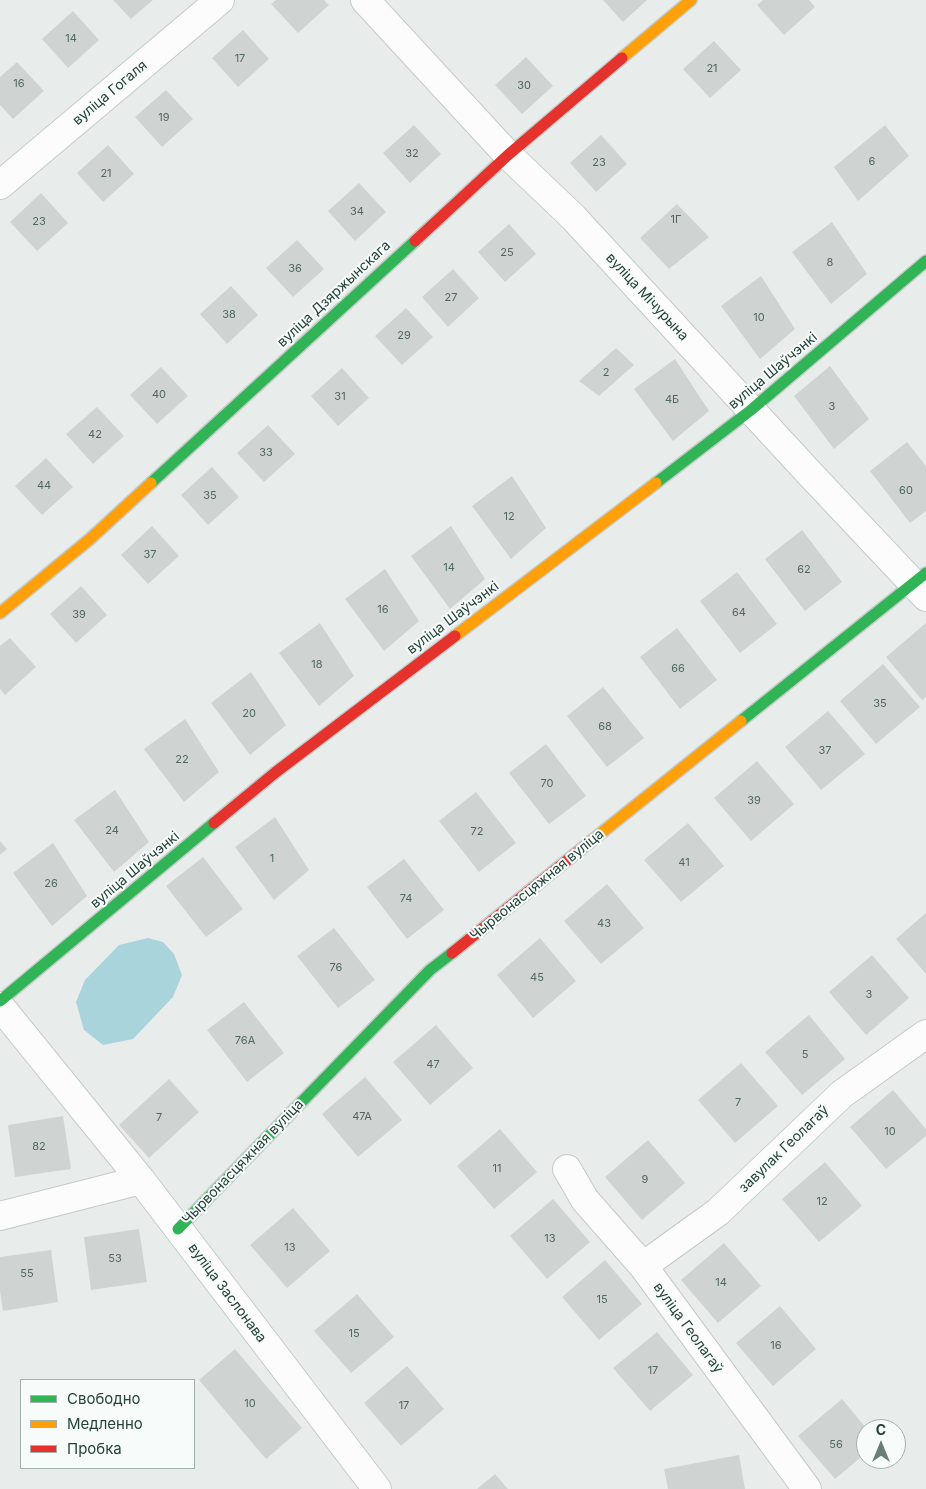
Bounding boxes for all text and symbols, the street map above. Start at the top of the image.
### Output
house number: 14 [65,32,77,46]
house number: 17 [235,52,245,66]
street label: вуліца Гогаля [69,57,151,129]
house number: 21 [706,62,718,76]
house number: 16 [13,77,25,91]
house number: 30 [517,79,531,93]
house number: 19 [158,111,170,125]
house number: 32 [405,147,419,161]
house number: 6 [869,155,875,169]
house number: 23 [592,156,606,170]
house number: 21 [100,167,112,181]
house number: 34 [350,205,364,219]
house number: 1Г [671,213,681,227]
house number: 23 [32,215,46,229]
street label: вуліца Дзяржынскага [274,237,394,351]
house number: 25 [500,246,514,260]
street label: вуліца Мічурына [602,250,692,344]
house number: 8 [827,256,833,270]
house number: 36 [288,262,302,276]
house number: 27 [445,291,457,305]
house number: 38 [222,308,236,322]
house number: 10 [753,311,765,325]
house number: 29 [397,329,411,343]
street label: вуліца Шаўчэнкі [725,329,821,413]
house number: 2 [603,366,609,380]
house number: 40 [152,388,166,402]
house number: 31 [334,390,346,404]
house number: 4Б [665,393,679,407]
house number: 3 [829,400,835,414]
house number: 42 [88,428,102,442]
house number: 33 [259,446,273,460]
house number: 44 [37,479,51,493]
house number: 60 [899,484,913,498]
house number: 35 [203,489,217,503]
house number: 12 [503,510,515,524]
house number: 37 [143,548,157,562]
house number: 14 [443,561,455,575]
house number: 62 [797,563,811,577]
street label: вуліца Шаўчэнкі [404,578,502,658]
house number: 16 [377,603,389,617]
house number: 64 [732,606,746,620]
house number: 39 [72,608,86,622]
house number: 18 [311,658,323,672]
house number: 66 [671,662,685,676]
house number: 35 [873,697,887,711]
house number: 20 [242,707,256,721]
house number: 68 [598,720,612,734]
house number: 37 [818,744,832,758]
house number: 22 [175,753,189,767]
house number: 70 [541,777,553,791]
house number: 39 [747,794,761,808]
house number: 24 [105,824,119,838]
house number: 72 [471,825,483,839]
street label: Чырвонасцяжная вуліца [467,826,607,944]
street label: вуліца Шаўчэнкі [87,828,183,912]
house number: 1 [270,852,274,866]
house number: 41 [678,856,690,870]
house number: 26 [44,877,58,891]
house number: 74 [400,892,412,906]
house number: 43 [597,917,611,931]
house number: 76 [330,961,342,975]
house number: 45 [530,971,544,985]
house number: 3 [866,988,872,1002]
house number: 76А [235,1034,255,1048]
house number: 5 [802,1048,808,1062]
house number: 47 [426,1058,440,1072]
street label: Чырвонасцяжная вуліца [179,1096,307,1228]
house number: 7 [735,1096,741,1110]
street label: завулак Геолагаў [736,1102,832,1196]
house number: 47А [352,1110,372,1124]
house number: 7 [156,1111,162,1125]
house number: 10 [884,1125,896,1139]
house number: 82 [32,1140,46,1154]
house number: 11 [493,1162,501,1176]
house number: 9 [642,1173,648,1187]
house number: 12 [816,1195,828,1209]
house number: 13 [544,1232,556,1246]
street label: вуліца Заслонава [184,1240,270,1346]
house number: 13 [284,1241,296,1255]
house number: 53 [108,1252,122,1266]
house number: 55 [20,1267,34,1281]
house number: 14 [715,1276,727,1290]
street label: вуліца Геолагаў [650,1279,726,1377]
house number: 15 [596,1293,608,1307]
house number: 15 [348,1327,360,1341]
house number: 16 [770,1339,782,1353]
house number: 17 [648,1364,658,1378]
legend [20,1379,195,1469]
text: Свободно [67,1389,141,1408]
house number: 10 [244,1397,256,1411]
house number: 17 [399,1399,409,1413]
text: Медленно [67,1414,143,1433]
north arrow [856,1419,906,1469]
text: С [876,1421,886,1438]
house number: 56 [829,1438,843,1452]
text: Пробка [67,1439,122,1458]

